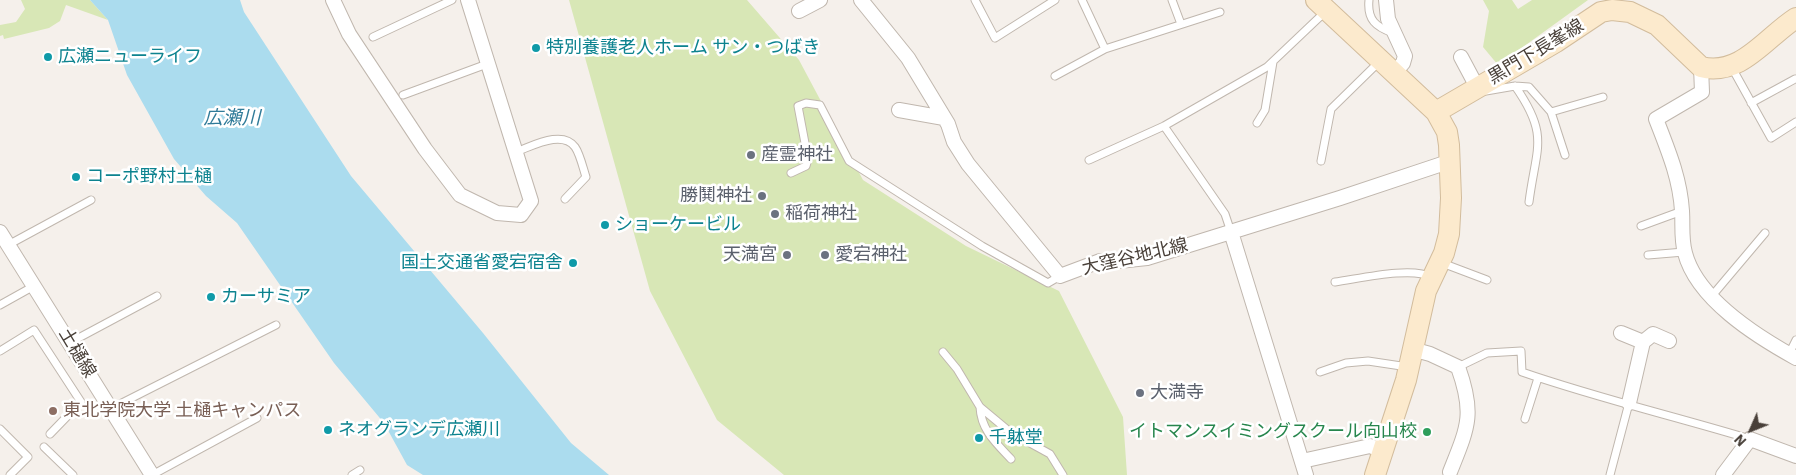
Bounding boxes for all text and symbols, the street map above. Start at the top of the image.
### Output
street label: 黒門下長峯線 [1484,15,1588,89]
place label: 特別養護老人ホーム サン・つばき [546,37,820,59]
marker: 特別養護老人ホーム サン・つばき [530,42,542,54]
place label: 広瀬ニューライフ [58,46,202,68]
marker: 広瀬ニューライフ [42,51,54,63]
water label: 広瀬川 [204,108,260,130]
place label: 産霊神社 [761,144,833,166]
marker: 産霊神社 [745,149,757,161]
place label: コーポ野村土樋 [86,166,212,188]
marker: コーポ野村土樋 [70,171,82,183]
place label: 勝鬨神社 [680,185,752,207]
marker: 勝鬨神社 [756,190,768,202]
place label: 稲荷神社 [785,203,857,225]
marker: 稲荷神社 [769,208,781,220]
place label: ショーケービル [615,214,741,236]
marker: ショーケービル [599,219,611,231]
street label: 大窪谷地北線 [1080,234,1190,280]
place label: 天満宮 [723,244,777,266]
place label: 愛宕神社 [835,244,907,266]
marker: 天満宮 [781,249,793,261]
marker: 愛宕神社 [819,249,831,261]
place label: 国土交通省愛宕宿舎 [401,252,563,274]
marker: 国土交通省愛宕宿舎 [567,257,579,269]
place label: カーサミア [221,286,311,308]
marker: カーサミア [205,291,217,303]
street label: 土樋線 [54,324,100,382]
place label: 大満寺 [1150,382,1204,404]
marker: 大満寺 [1134,387,1146,399]
place label: 東北学院大学 土樋キャンパス [63,400,301,422]
marker: 東北学院大学 土樋キャンパス [47,405,59,417]
north arrow [1726,405,1776,455]
place label: ネオグランデ広瀬川 [338,419,500,441]
place label: イトマンスイミングスクール向山校 [1129,421,1417,443]
marker: ネオグランデ広瀬川 [322,424,334,436]
marker: イトマンスイミングスクール向山校 [1421,426,1433,438]
place label: 千躰堂 [989,427,1043,449]
text: N [1730,431,1750,450]
marker: 千躰堂 [973,432,985,444]

